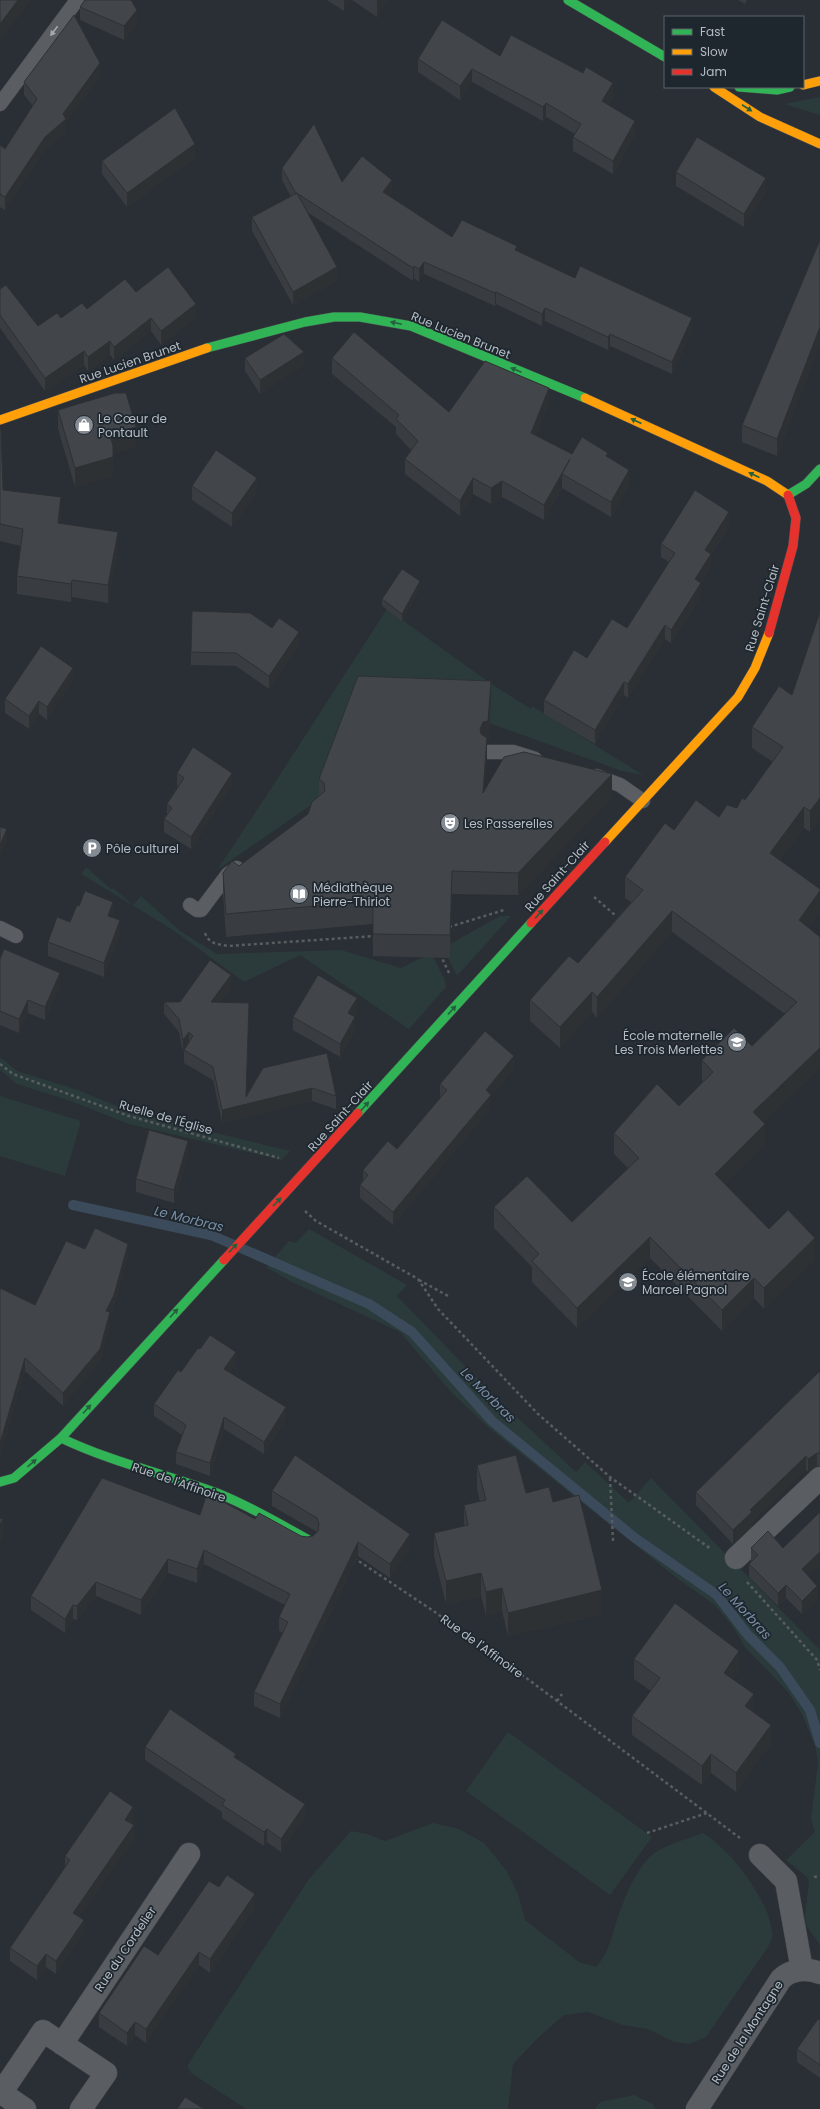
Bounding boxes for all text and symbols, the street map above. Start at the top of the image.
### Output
legend [664,16,804,88]
text: Fast [700,23,725,40]
one-way arrow [50,26,58,37]
text: Slow [700,43,728,60]
text: Jam [700,63,727,80]
one-way arrow [741,105,752,112]
street label: Rue Lucien Brunet [409,307,513,363]
one-way arrow [389,319,402,325]
street label: Rue Lucien Brunet [77,337,183,387]
one-way arrow [511,367,522,373]
place label: Le Cœur de Pontault [98,410,167,441]
shop icon: Le Cœur de Pontault [73,414,95,436]
one-way arrow [630,418,642,424]
one-way arrow [749,472,760,478]
street label: Rue Saint-Clair [741,562,783,654]
theatre icon: Les Passerelles [439,812,461,834]
place label: Les Passerelles [464,815,553,832]
street label: Rue Saint-Clair [521,836,594,915]
parking icon: Pôle culturel [81,837,103,859]
place label: Pôle culturel [106,840,179,857]
place label: Médiathèque Pierre-Thiriot [313,879,393,910]
library icon: Médiathèque Pierre-Thiriot [288,883,310,905]
one-way arrow [535,909,544,919]
one-way arrow [447,1005,457,1015]
place label: École maternelle Les Trois Merlettes [615,1027,723,1058]
school or university icon: École maternelle Les Trois Merlettes [726,1031,748,1053]
street label: Rue Saint-Clair [304,1076,377,1155]
street label: Ruelle de l'Église [117,1096,215,1138]
one-way arrow [360,1101,369,1111]
one-way arrow [272,1197,282,1207]
water label: Le Morbras [152,1201,226,1237]
one-way arrow [228,1243,238,1253]
place label: École élémentaire Marcel Pagnol [642,1267,749,1298]
school or university icon: École élémentaire Marcel Pagnol [617,1271,639,1293]
one-way arrow [170,1308,179,1318]
water label: Le Morbras [456,1363,520,1427]
one-way arrow [82,1404,92,1414]
one-way arrow [27,1458,37,1467]
street label: Rue de l'Affinoire [130,1458,228,1506]
water label: Le Morbras [714,1578,776,1644]
street label: Rue de l'Affinoire [437,1610,527,1682]
street label: Rue du Cordelier [90,1903,160,1995]
street label: Rue de la Montagne [707,1977,787,2087]

